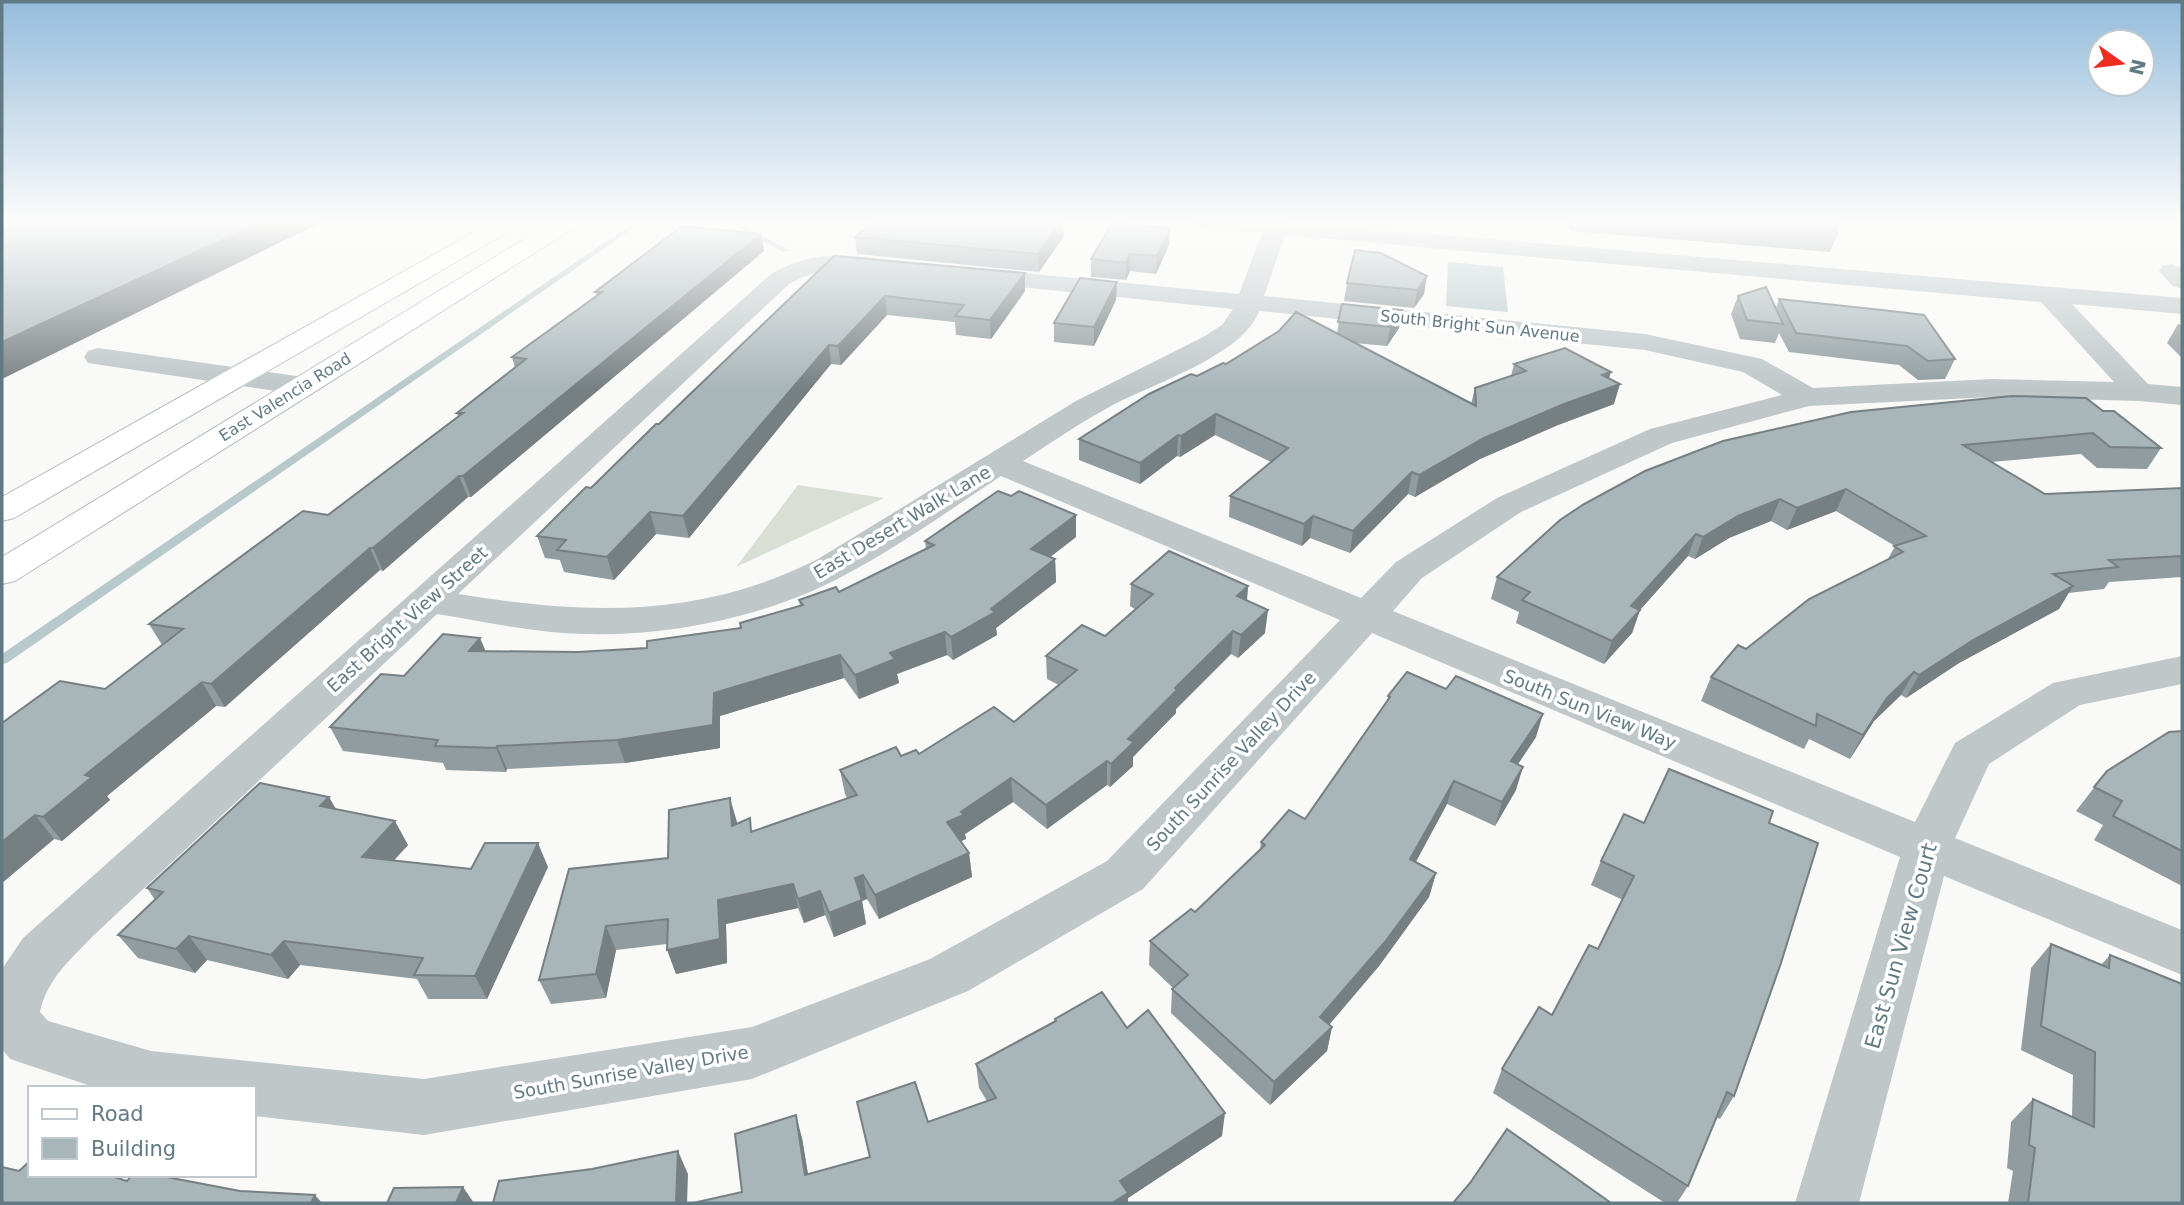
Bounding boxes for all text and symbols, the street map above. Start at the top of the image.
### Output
north arrow [2086,28,2156,98]
text: N [2125,57,2150,77]
street label: South Bright Sun Avenue [1379,306,1581,346]
street label: East Valencia Road [216,349,354,445]
street label: East Desert Walk Lane [810,461,994,583]
street label: East Bright View Street [323,542,491,696]
street label: South Sun View Way [1500,665,1680,753]
street label: South Sunrise Valley Drive [1142,667,1320,855]
street label: East Sun View Court [1860,840,1942,1052]
street label: South Sunrise Valley Drive [512,1041,750,1103]
legend [28,1086,256,1177]
text: Road [91,1102,144,1126]
text: Building [91,1137,176,1161]

